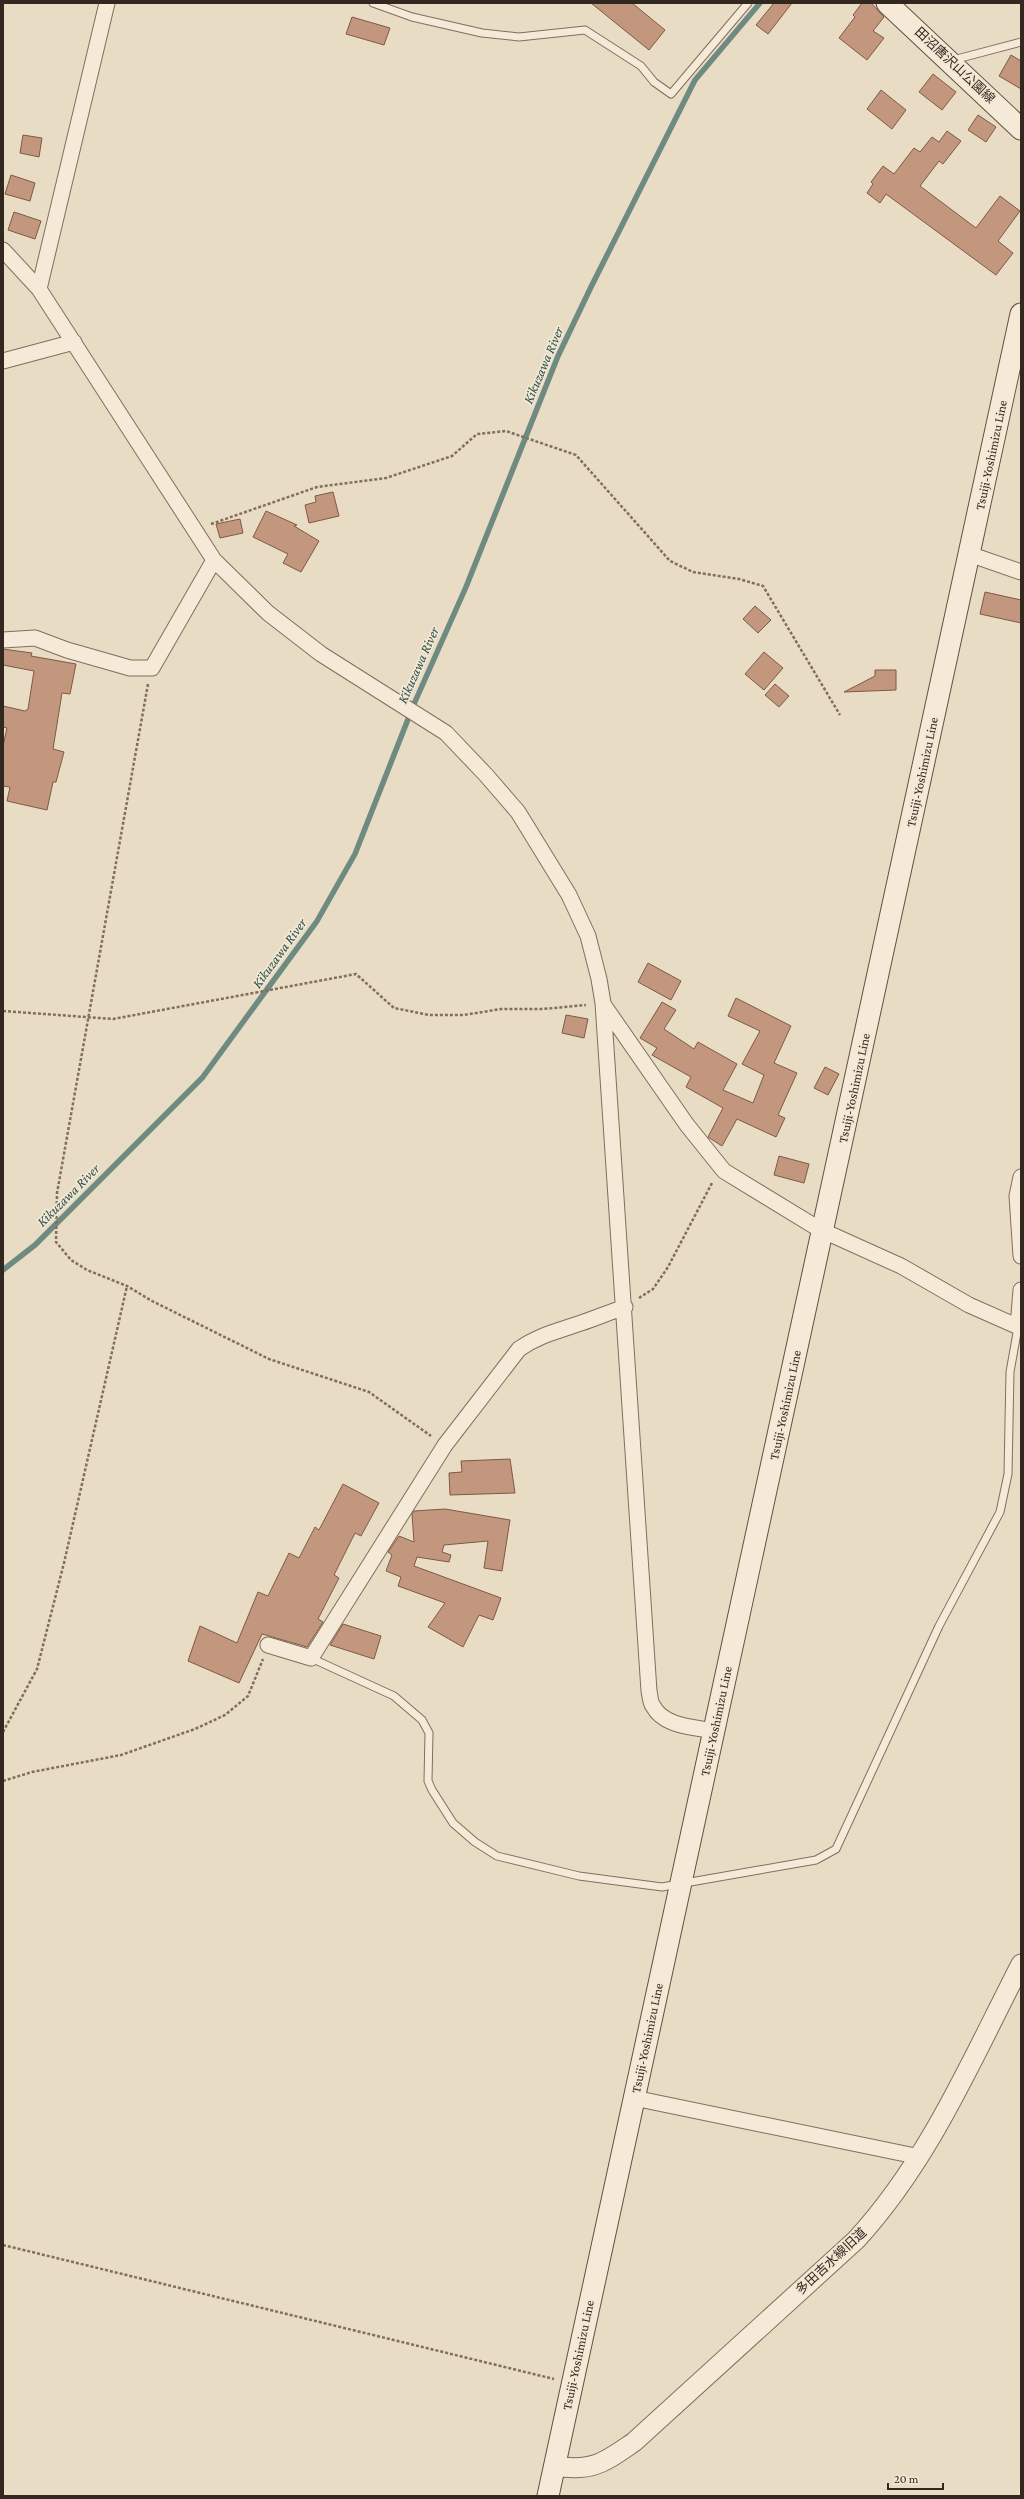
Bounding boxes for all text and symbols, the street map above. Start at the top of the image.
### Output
street label: 田沼唐沢山公園線 [912,24,998,106]
water label: Kikuzawa River [520,323,567,406]
street label: Tsuiji-Yoshimizu Line [972,398,1011,512]
water label: Kikuzawa River [394,623,442,706]
street label: Tsuiji-Yoshimizu Line [903,715,942,829]
water label: Kikuzawa River [248,914,310,991]
street label: Tsuiji-Yoshimizu Line [835,1031,874,1145]
water label: Kikuzawa River [33,1160,103,1230]
street label: Tsuiji-Yoshimizu Line [766,1348,805,1462]
street label: Tsuiji-Yoshimizu Line [697,1664,736,1778]
street label: Tsuiji-Yoshimizu Line [628,1981,667,2095]
street label: 多田吉水線旧道 [793,2224,869,2298]
street label: Tsuiji-Yoshimizu Line [559,2298,598,2412]
scale bar [888,2465,943,2491]
text: 20 m [894,2472,919,2486]

